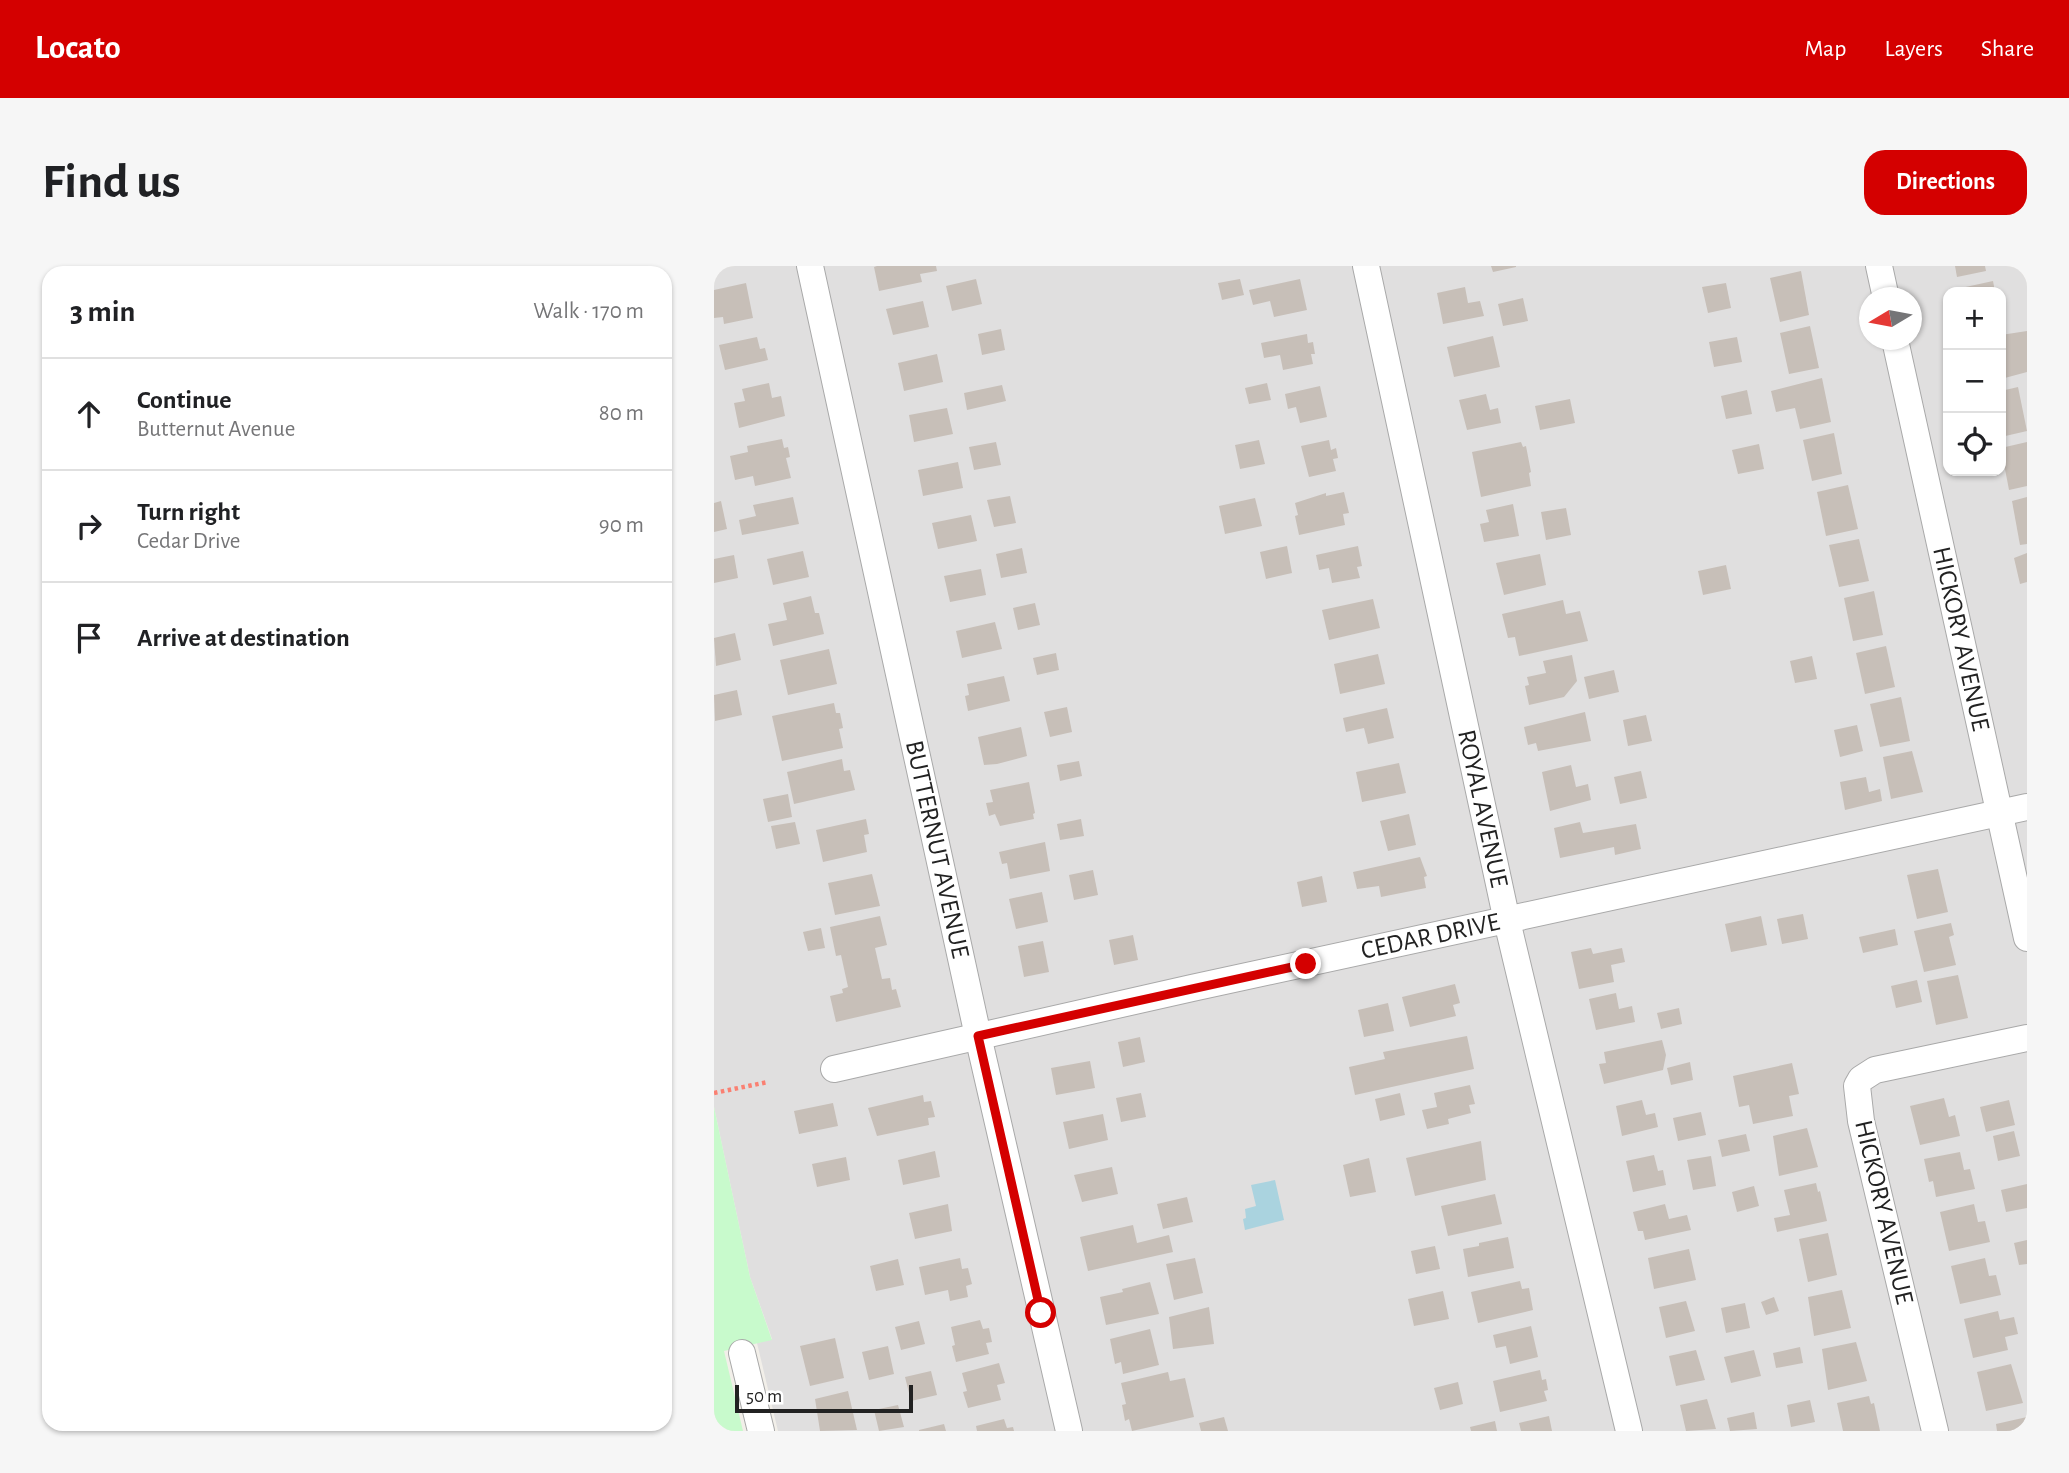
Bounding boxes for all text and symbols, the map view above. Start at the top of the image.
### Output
text: Locato [35,32,121,65]
text: Map [1804,37,1846,61]
text: Layers [1884,37,1943,61]
text: Share [1981,37,2034,61]
button: Directions [1864,150,2027,215]
text: Find us [42,158,181,207]
north arrow [1859,287,1922,350]
map controls [1943,287,2006,476]
button: + [1943,287,2006,350]
text: 3 min [70,297,135,327]
text: Walk · 170 m [533,300,644,323]
button: − [1943,350,2006,413]
text: Continue [137,387,232,413]
icon: ahead [70,395,108,433]
text: 80 m [599,402,644,425]
button: locate [1943,413,2006,476]
text: Butternut Avenue [137,418,295,441]
text: Turn right [137,499,240,525]
icon: right [70,507,108,545]
text: 90 m [599,514,644,537]
text: Cedar Drive [137,530,240,553]
street label: HICKORY AVENUE [1928,544,1994,733]
icon: arrive [70,619,108,657]
text: Arrive at destination [137,625,350,651]
street label: ROYAL AVENUE [1453,727,1512,890]
street label: BUTTERNUT AVENUE [901,738,974,961]
street label: CEDAR DRIVE [1359,909,1502,964]
route end [1290,948,1321,979]
street label: HICKORY AVENUE [1850,1118,1918,1306]
route start [1025,1297,1056,1328]
scale bar [735,1382,914,1414]
text: 50 m [746,1387,782,1406]

